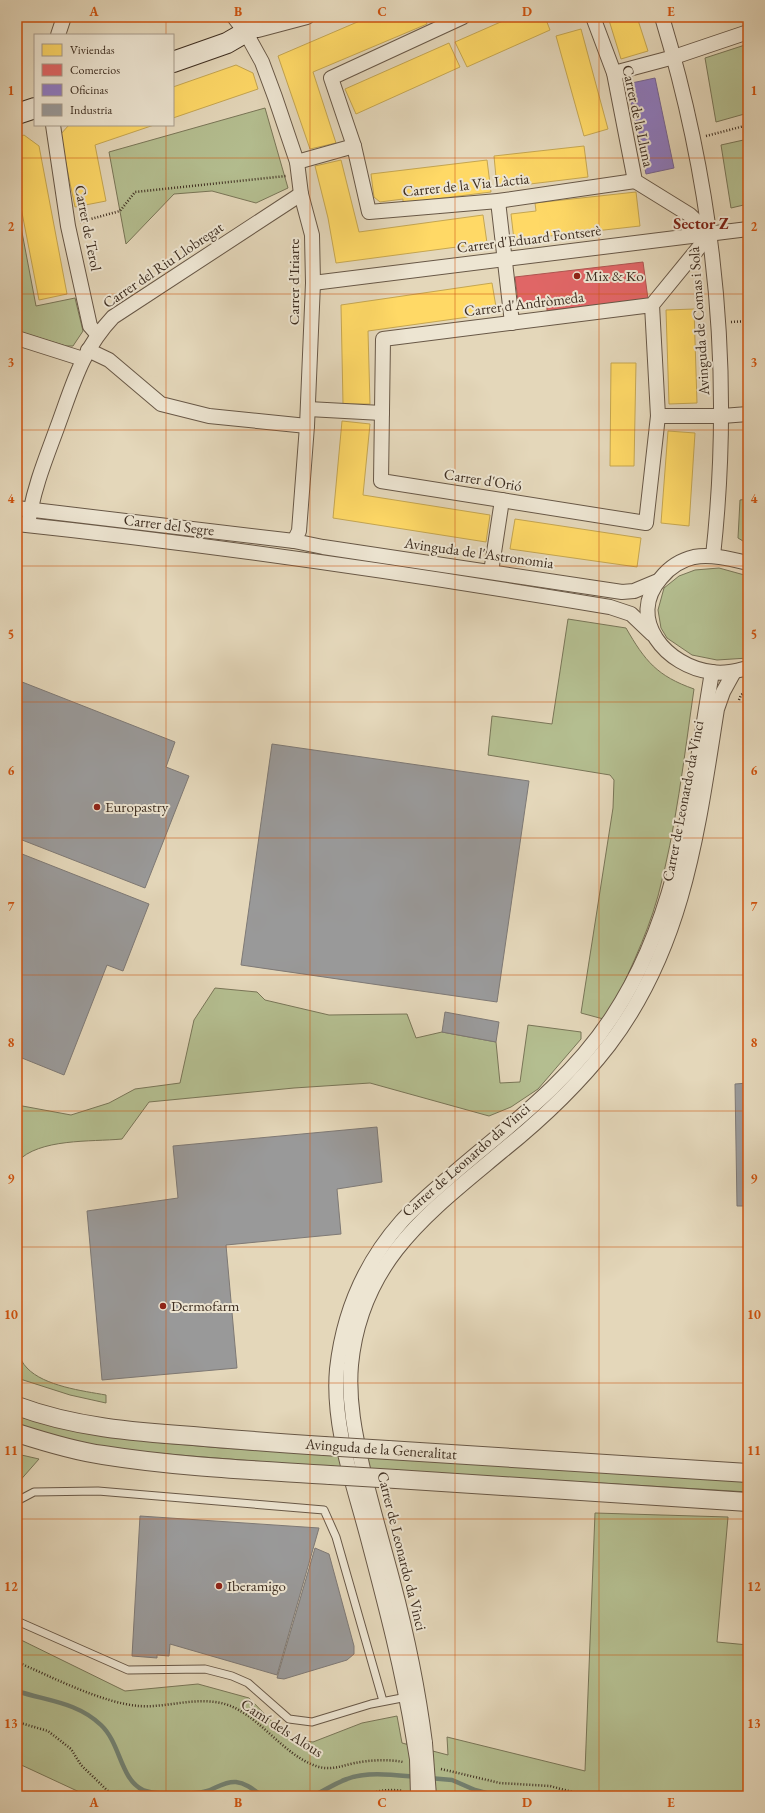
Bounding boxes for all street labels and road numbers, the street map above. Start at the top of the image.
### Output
street label: Carrer de la Lluna [618,63,659,169]
street label: Carrer de la Via Làctia [402,168,530,201]
street label: Carrer de Terol [71,183,106,273]
street label: Carrer del Riu Llobregat [99,217,227,312]
street label: Carrer d'Eduard Fontserè [456,220,602,257]
street label: Carrer d'Iriarte [284,239,303,325]
street label: Avinguda de Comas i Solà [684,246,713,397]
street label: Carrer d'Andròmeda [463,287,585,320]
street label: Carrer d'Orió [443,464,523,495]
street label: Carrer del Segre [123,510,215,539]
street label: Avinguda de l'Astronomia [402,532,555,572]
street label: Carrer de Leonardo da Vinci [658,719,707,883]
street label: Carrer de Leonardo da Vinci [398,1099,534,1220]
street label: Avinguda de la Generalitat [304,1434,458,1463]
street label: Carrer de Leonardo da Vinci [373,1469,432,1633]
street label: Camí dels Alous [238,1694,327,1761]

